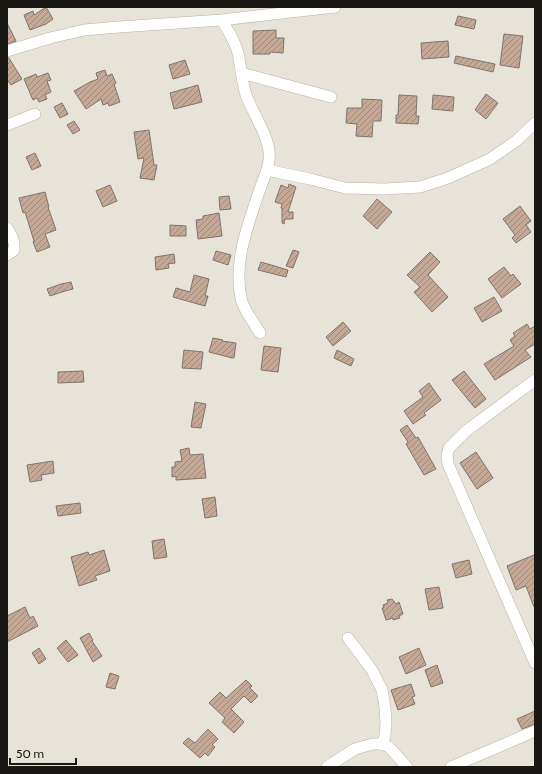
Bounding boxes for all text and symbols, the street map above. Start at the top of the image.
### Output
scale bar [10,740,76,766]
text: 50 m [16,746,44,761]

